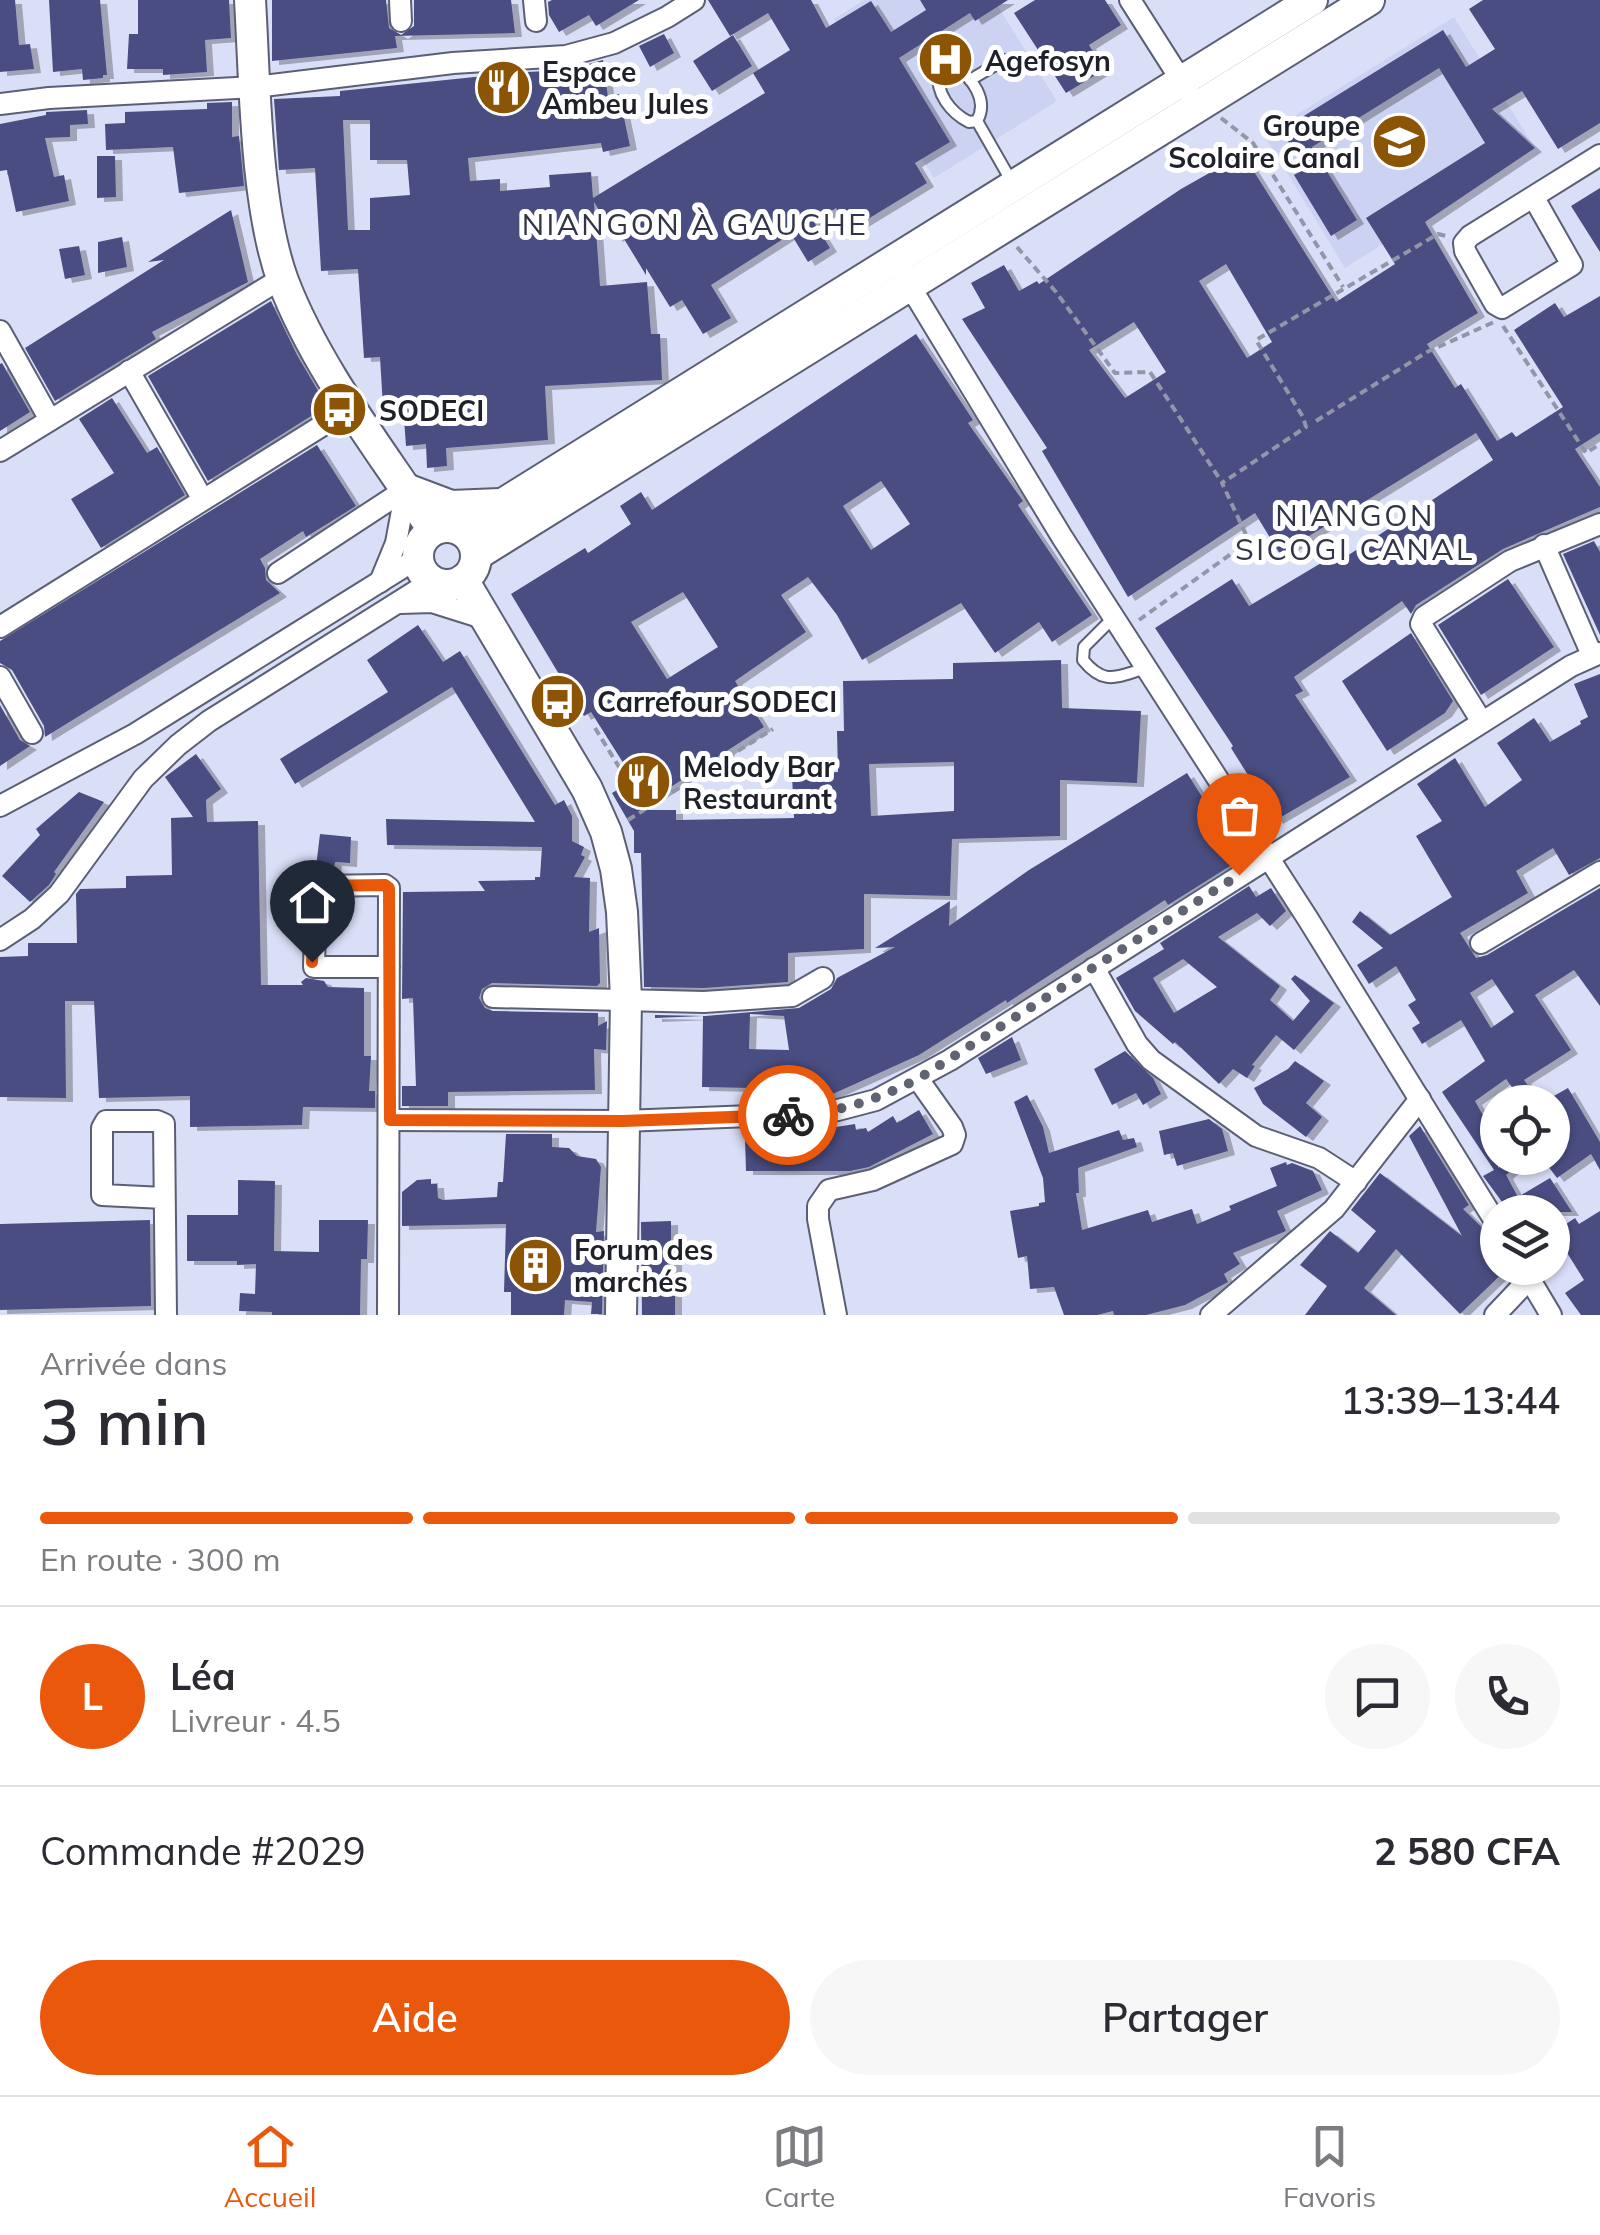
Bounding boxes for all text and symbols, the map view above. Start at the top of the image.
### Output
hospital icon: Agefosyn [916,30,976,90]
place label: Agefosyn [985,43,1111,78]
place label: Espace Ambeu Jules [542,54,709,121]
restaurant icon: Espace Ambeu Jules [473,57,533,117]
place label: Groupe Scolaire Canal [1168,108,1360,175]
school or university icon: Groupe Scolaire Canal [1369,111,1429,171]
district label: NIANGON À GAUCHE [522,205,868,243]
bus stop icon: SODECI [310,380,370,440]
place label: SODECI [379,393,484,428]
district label: NIANGON SICOGI CANAL [1235,496,1475,568]
bus stop icon: Carrefour SODECI [528,671,588,731]
place label: Carrefour SODECI [597,684,837,719]
place label: Melody Bar Restaurant [683,749,835,816]
restaurant icon: Melody Bar Restaurant [614,752,674,812]
pin [1197,773,1282,876]
icon: bag [1212,788,1267,843]
pin [270,860,355,963]
icon: home [285,875,340,930]
courier [738,1065,838,1165]
map controls [1480,1085,1570,1285]
button: locate [1480,1085,1570,1175]
icon: bike [761,1088,816,1143]
button: layers [1480,1195,1570,1285]
place label: Forum des marchés [574,1232,713,1299]
building icon: Forum des marchés [505,1235,565,1295]
text: Arrivée dans [40,1343,227,1383]
text: 13:39–13:44 [1340,1376,1560,1424]
text: 3 min [40,1380,209,1461]
text: En route · 300 m [40,1539,281,1579]
button: chat [1325,1644,1430,1749]
button: phone [1455,1644,1560,1749]
text: Léa [170,1652,235,1700]
text: L [82,1672,103,1720]
text: Livreur · 4.5 [170,1700,341,1740]
text: Commande #2029 [40,1827,366,1875]
text: 2 580 CFA [1374,1827,1560,1875]
button: Aide [40,1960,790,2075]
button: Partager [810,1960,1560,2075]
tab: Accueil [224,2119,316,2214]
tab: Carte [764,2119,835,2214]
tab: Favoris [1283,2119,1376,2214]

